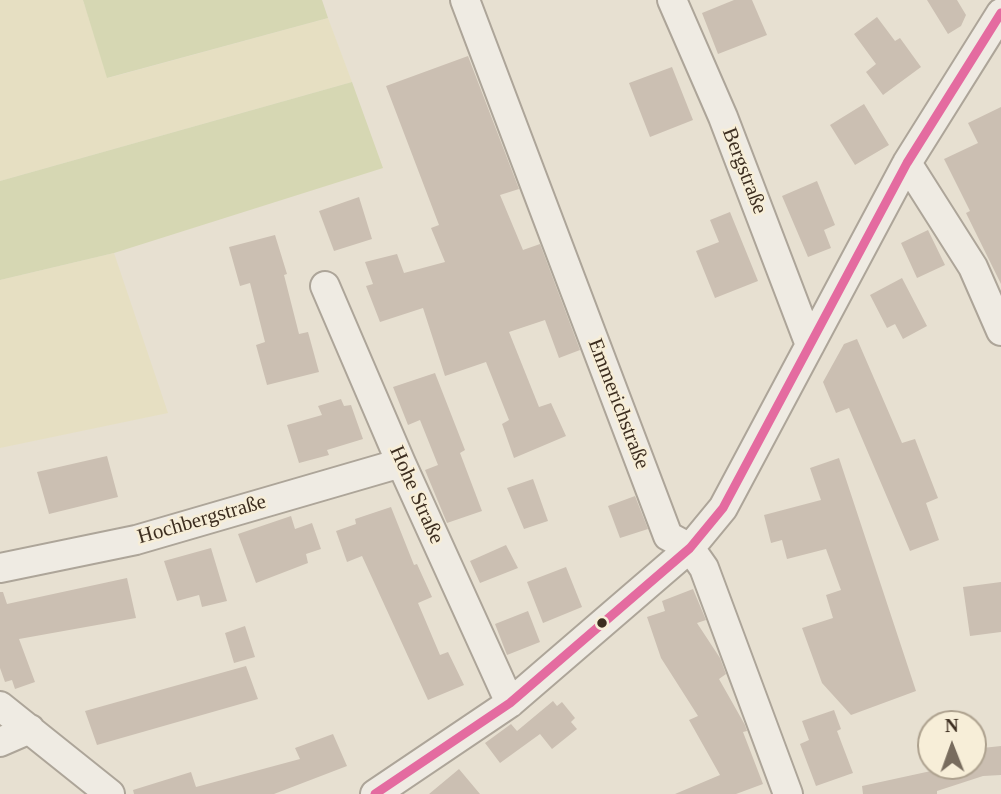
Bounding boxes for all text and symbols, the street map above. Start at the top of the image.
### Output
street label: Bergstraße [716,124,772,218]
street label: Emmerichstraße [582,335,654,473]
street label: Hohe Straße [383,442,449,548]
street label: Hochbergstraße [135,490,269,550]
unlabelled marker [595,616,609,630]
north arrow [917,710,987,780]
text: N [945,715,959,736]

